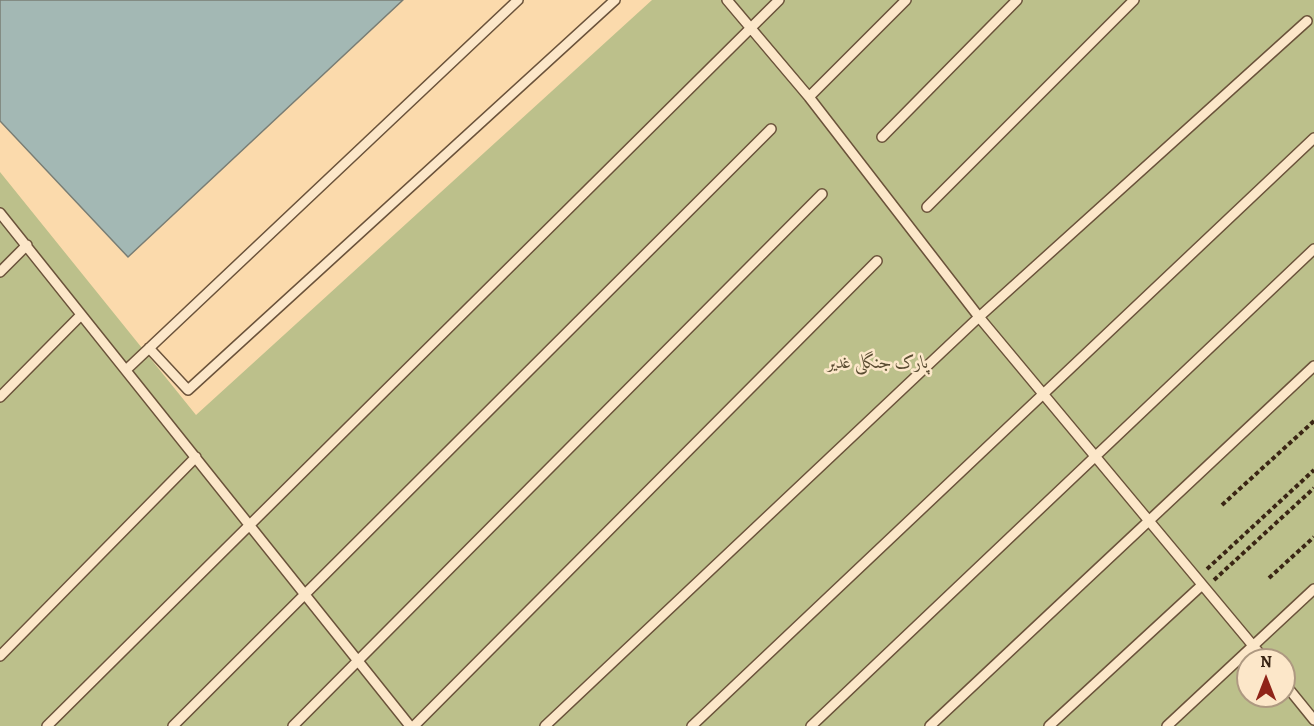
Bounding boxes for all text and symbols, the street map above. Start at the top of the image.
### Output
park label: پارک جنگلی غدیر [827,353,929,375]
north arrow [1236,648,1296,708]
text: N [1260,651,1272,673]

